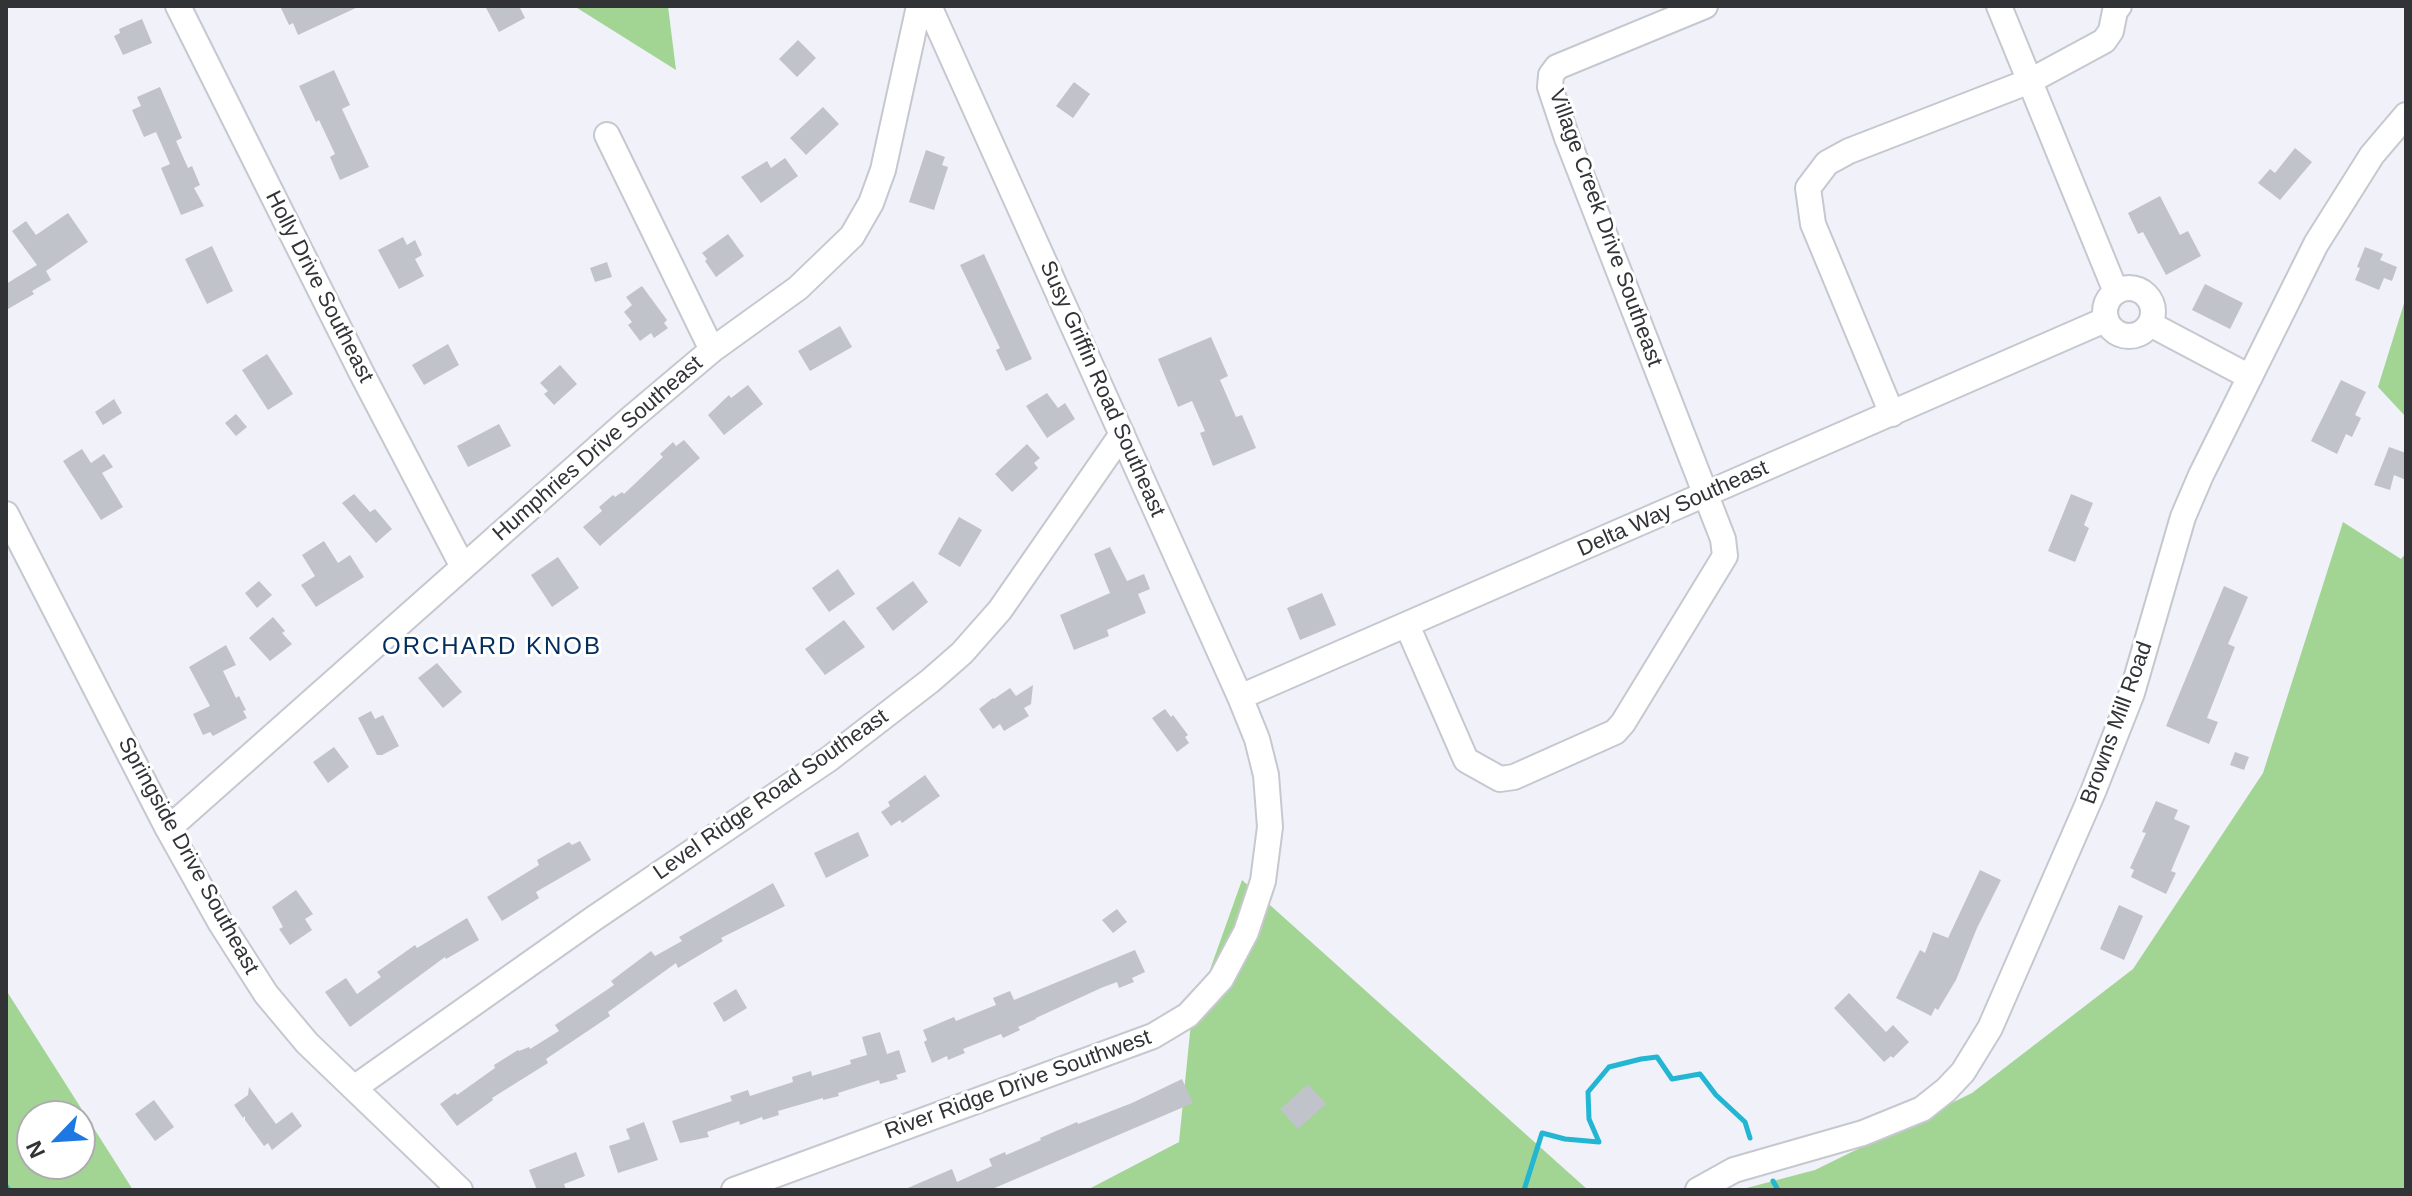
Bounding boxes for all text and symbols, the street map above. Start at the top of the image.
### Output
street label: Village Creek Drive Southeast [1542,86,1668,370]
street label: Holly Drive Southeast [259,187,379,387]
street label: Susy Griffin Road Southeast [1034,257,1170,521]
street label: Humphries Drive Southeast [488,351,708,547]
street label: Delta Way Southeast [1574,455,1772,563]
district label: ORCHARD KNOB [382,633,602,661]
street label: Browns Mill Road [2075,638,2159,808]
street label: Level Ridge Road Southeast [649,704,893,886]
street label: Springside Drive Southeast [112,733,264,979]
street label: River Ridge Drive Southwest [881,1025,1155,1145]
north arrow [16,1100,96,1180]
text: N [21,1137,50,1162]

